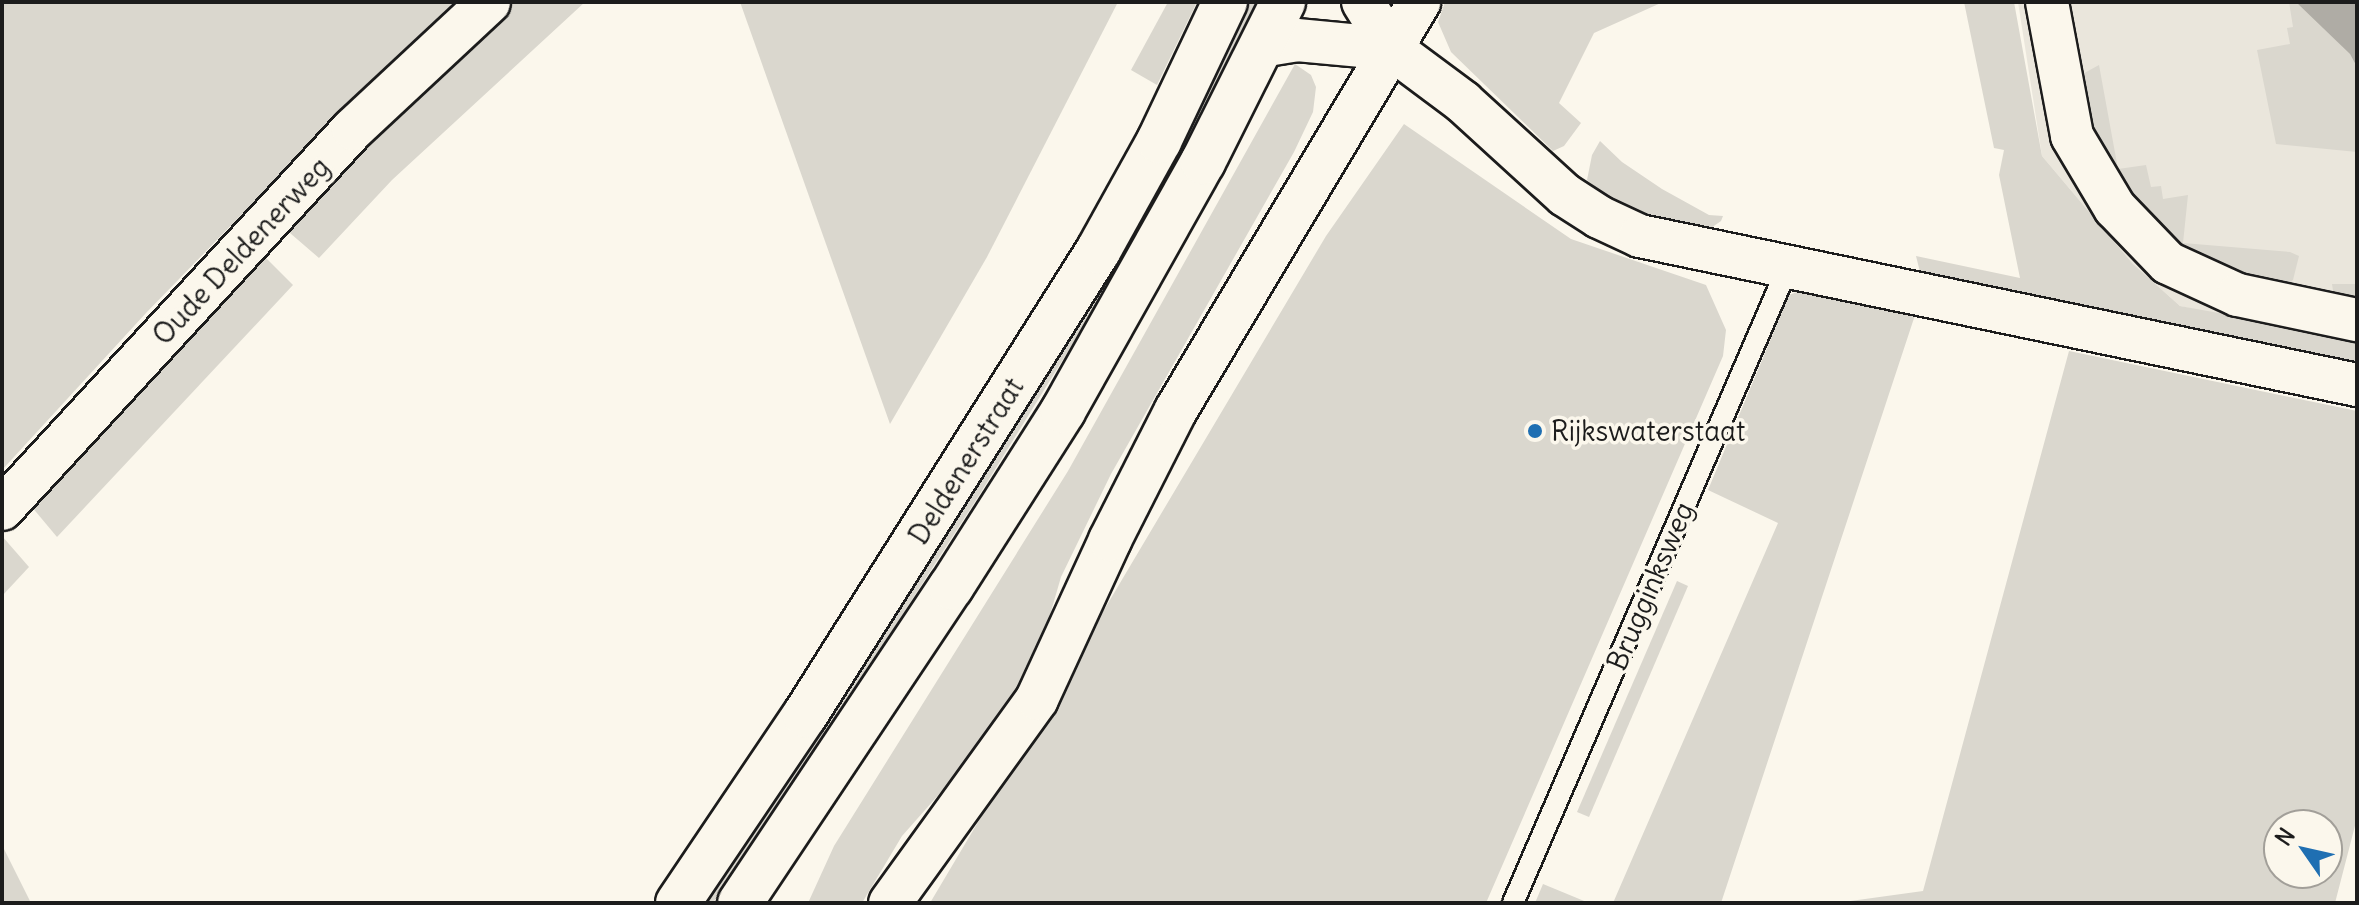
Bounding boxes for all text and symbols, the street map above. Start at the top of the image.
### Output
street label: Oude Deldenerweg [145,150,337,352]
street label: Deldenerstraat [901,372,1031,550]
place label: Rijkswaterstaat [1551,414,1745,448]
marker: Rijkswaterstaat [1526,422,1544,440]
street label: Brugginksweg [1599,497,1701,675]
north arrow [2263,809,2343,889]
text: N [2269,823,2301,851]

